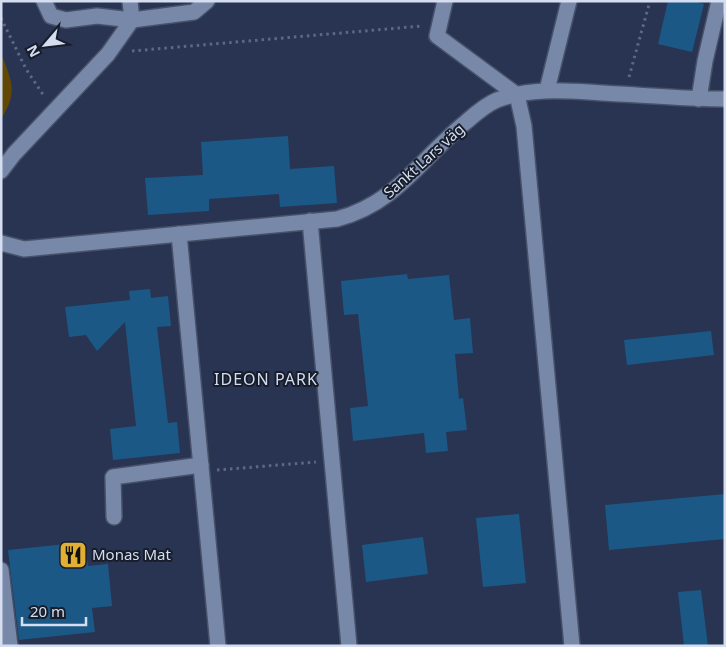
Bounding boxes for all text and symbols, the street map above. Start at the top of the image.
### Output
north arrow [20,20,70,70]
text: N [22,42,44,61]
street label: Sankt Lars väg [379,119,468,202]
district label: IDEON PARK [214,368,318,390]
restaurant icon: Monas Mat [58,540,88,570]
place label: Monas Mat [92,544,171,564]
scale bar [22,594,86,626]
text: 20 m [30,601,65,621]

